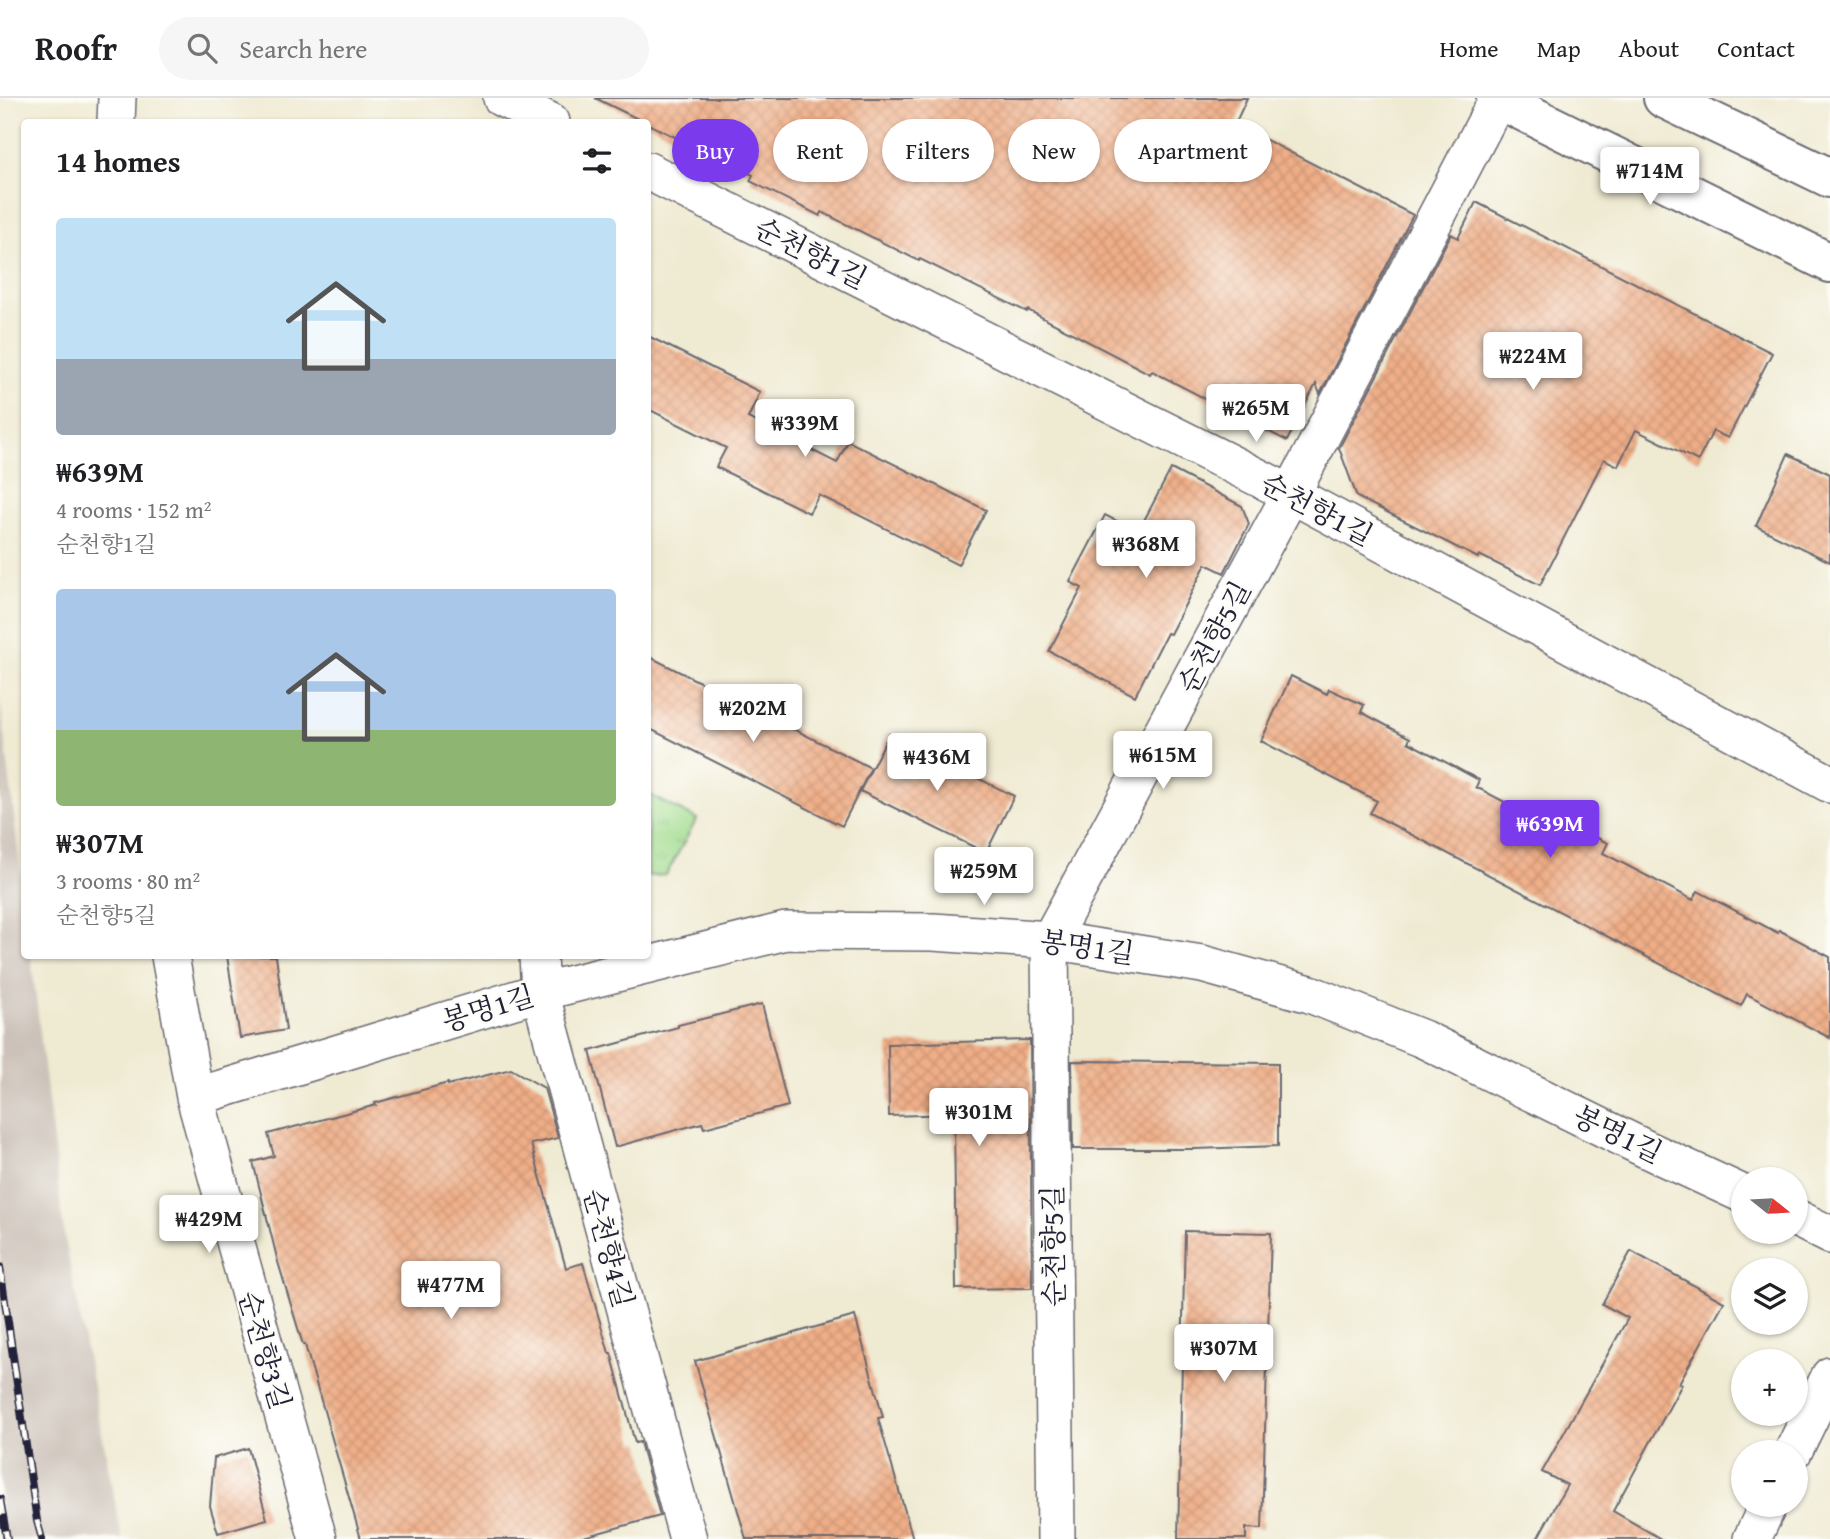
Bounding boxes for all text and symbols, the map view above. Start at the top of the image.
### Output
search box [159,17,649,80]
text: Roofr [35,24,117,72]
icon: search [183,29,221,67]
text: Search here [239,29,368,68]
text: Home [1440,31,1499,66]
text: Map [1537,31,1581,66]
text: About [1619,31,1679,66]
text: Contact [1717,31,1795,66]
chip: Buy [672,119,759,182]
chip: Rent [773,119,868,182]
chip: Filters [882,119,994,182]
chip: New [1008,119,1100,182]
chip: Apartment [1114,119,1272,182]
text: 14 homes [56,139,181,183]
icon: filters [578,142,616,180]
pin: ₩714M [1601,148,1699,207]
text: ₩714M [1616,153,1684,186]
street label: 순천향1길 [748,207,875,298]
icon: home [273,263,399,389]
pin: ₩224M [1484,332,1582,392]
text: ₩224M [1499,338,1567,371]
pin: ₩265M [1207,384,1305,444]
text: ₩265M [1222,390,1290,423]
pin: ₩339M [756,400,854,459]
text: ₩339M [771,405,839,438]
text: ₩639M [56,449,144,493]
street label: 순천향1길 [1254,462,1381,555]
text: 4 rooms · 152 m² [56,493,211,526]
pin: ₩368M [1097,520,1195,580]
text: ₩368M [1112,526,1180,559]
text: 순천향1길 [56,527,156,560]
street label: 순천향5길 [1167,573,1260,700]
icon: home [273,634,399,760]
pin: ₩202M [704,684,802,744]
text: ₩202M [719,690,787,723]
pin: ₩615M [1114,732,1212,791]
pin: ₩436M [888,734,986,793]
text: ₩615M [1129,737,1197,770]
text: ₩436M [903,739,971,772]
pin: ₩639M [1501,800,1599,860]
text: ₩639M [1516,806,1584,839]
text: ₩307M [56,820,144,864]
pin: ₩259M [935,848,1033,907]
text: ₩259M [950,853,1018,886]
text: 3 rooms · 80 m² [56,864,200,897]
text: 순천향5길 [56,898,156,931]
street label: 봉명1길 [1037,920,1137,973]
street label: 봉명1길 [437,974,539,1041]
pin: ₩301M [930,1088,1028,1148]
text: ₩301M [945,1094,1013,1127]
street label: 봉명1길 [1567,1094,1670,1173]
north arrow [1731,1167,1808,1244]
map controls [1731,1167,1808,1517]
street label: 순천향4길 [574,1184,645,1312]
street label: 순천향5길 [1031,1185,1074,1307]
pin: ₩429M [160,1196,258,1255]
text: ₩429M [175,1201,243,1234]
button: layers [1731,1258,1808,1335]
pin: ₩477M [402,1262,500,1321]
text: ₩477M [417,1267,485,1300]
street label: 순천향3길 [229,1286,302,1414]
pin: ₩307M [1175,1324,1273,1384]
text: ₩307M [1190,1330,1258,1363]
button: + [1731,1349,1808,1426]
button: − [1731,1440,1808,1517]

